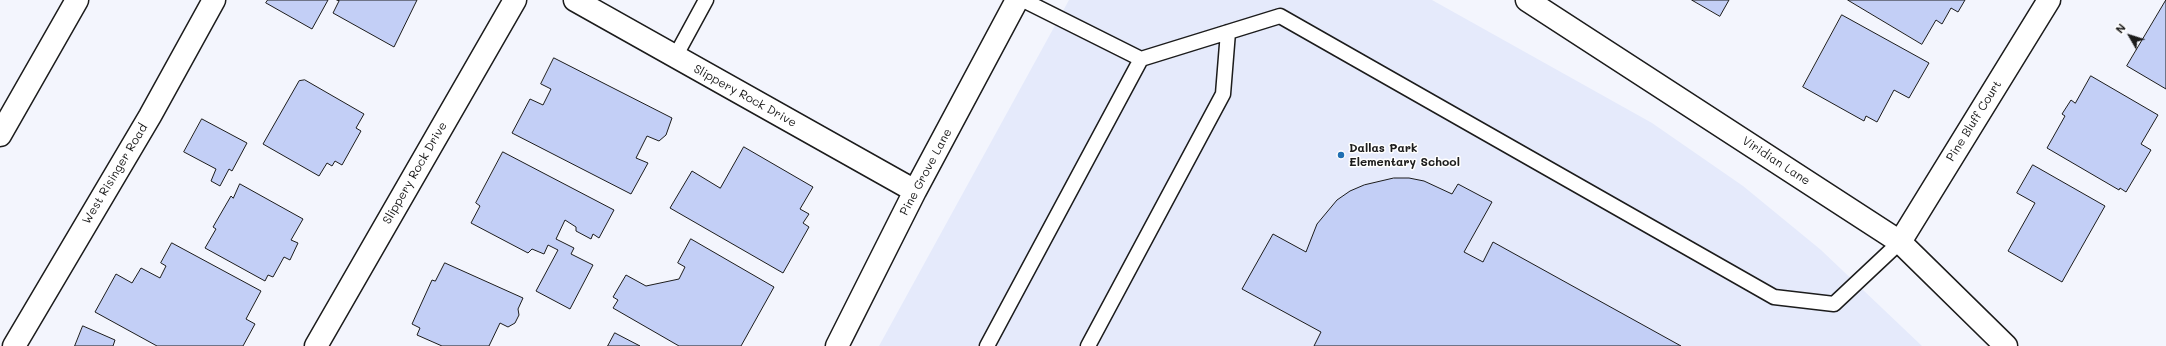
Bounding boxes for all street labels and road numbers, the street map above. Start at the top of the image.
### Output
street label: Slippery Rock Drive [691,62,799,130]
street label: Pine Bluff Court [1943,78,2005,164]
street label: Slippery Rock Drive [380,119,450,227]
street label: West Risinger Road [79,121,151,227]
street label: Pine Grove Lane [897,126,955,218]
street label: Viridian Lane [1739,134,1813,188]

